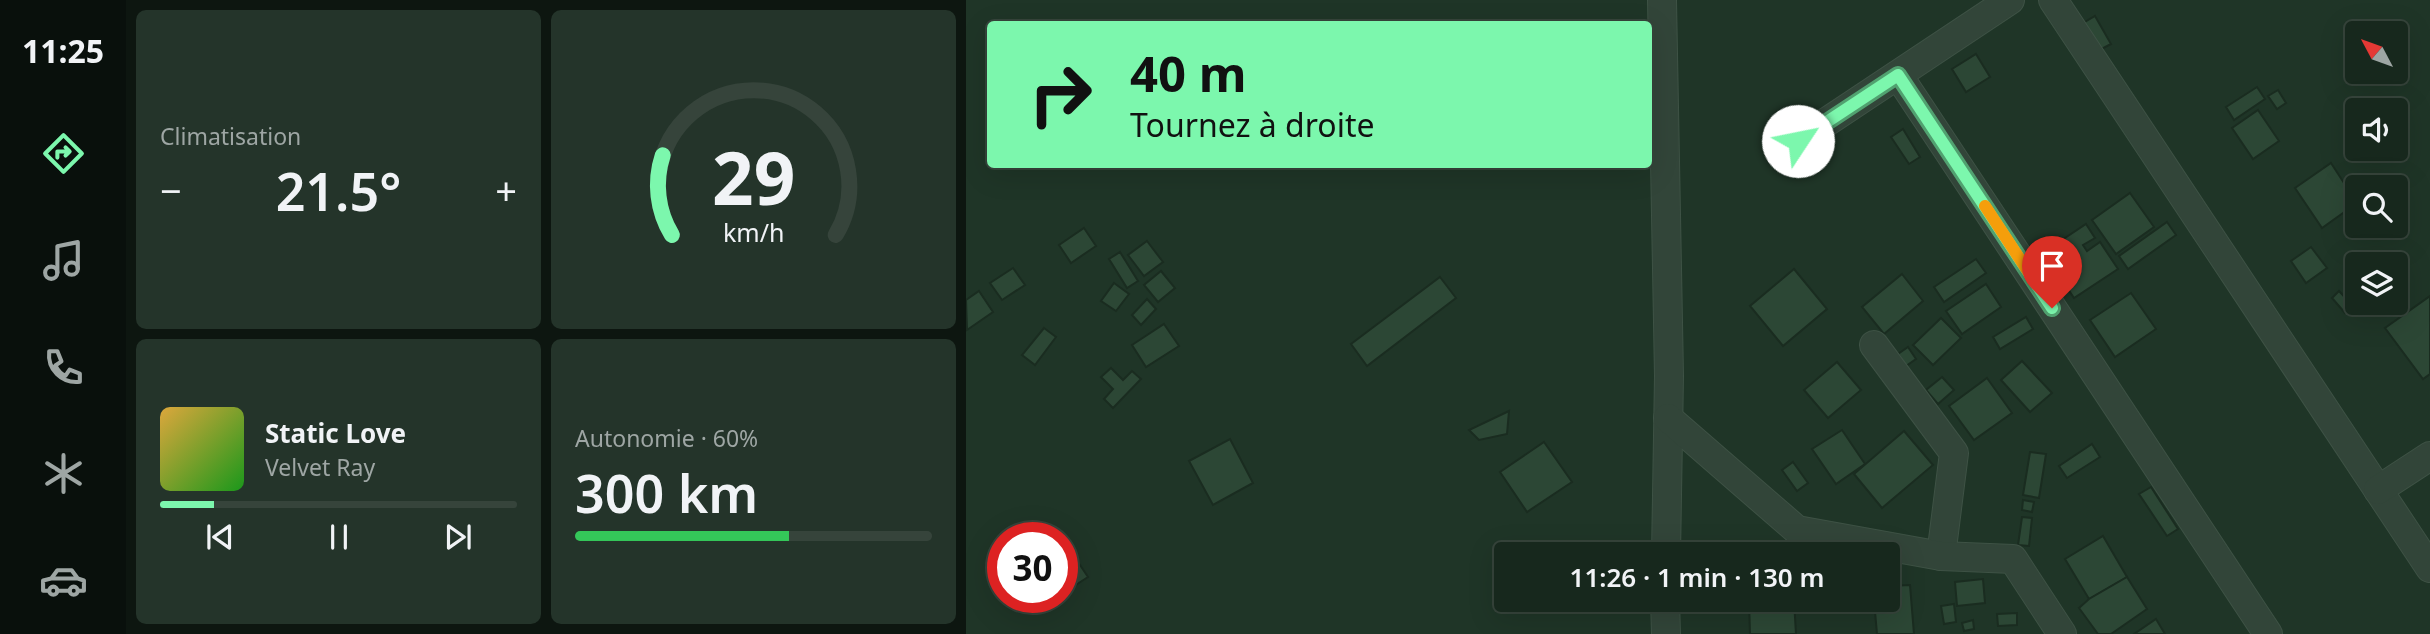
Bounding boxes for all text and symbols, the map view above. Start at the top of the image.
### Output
north arrow [2345,21,2408,84]
map controls [2345,21,2408,315]
text: 11:25 [22,29,104,72]
text: 40 m [1130,40,1247,106]
icon: right [1015,49,1106,140]
button: sound [2345,98,2408,161]
text: Tournez à droite [1130,103,1375,146]
position arrow [1761,104,1835,178]
text: Climatisation [160,120,301,152]
text: 29 [712,128,795,227]
icon: directions [39,129,88,178]
text: 21.5° [276,155,401,226]
text: − [160,164,182,216]
text: + [495,164,517,216]
button: search [2345,175,2408,238]
text: km/h [723,215,784,249]
icon: music [39,236,88,285]
pin [2022,236,2082,308]
icon: arrive [2033,247,2071,285]
button: layers [2345,252,2408,315]
icon: phone [39,343,88,392]
text: Static Love [265,415,406,451]
text: Autonomie · 60% [575,422,758,454]
icon: climate [39,449,88,498]
text: Velvet Ray [265,451,375,483]
text: 300 km [575,457,758,528]
icon: previous [201,518,239,556]
icon: pause [320,518,358,556]
icon: next [439,518,477,556]
speed limit sign: 30 [987,522,1078,613]
icon: car [39,556,88,605]
text: 11:26 · 1 min · 130 m [1570,559,1824,595]

